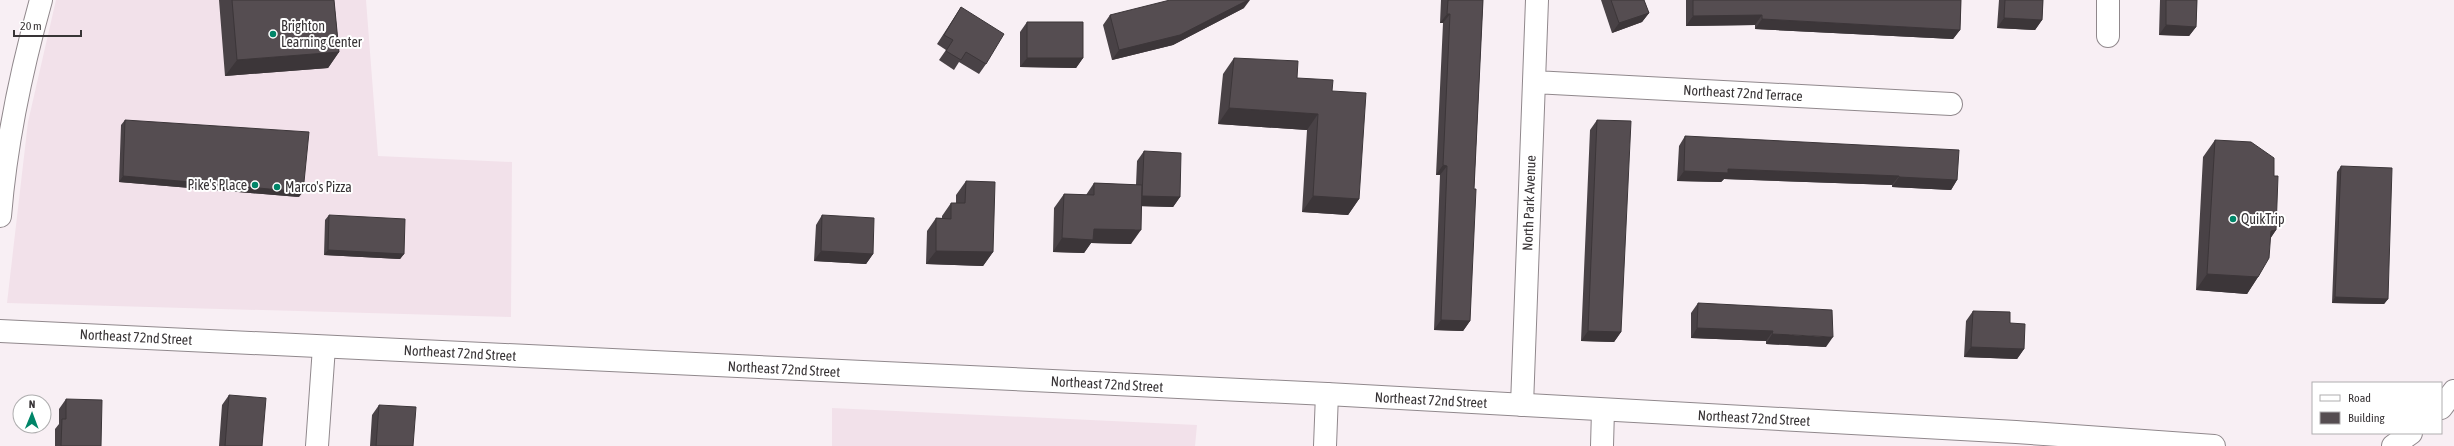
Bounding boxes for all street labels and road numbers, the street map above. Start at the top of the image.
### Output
street label: Northeast 72nd Terrace [1683,82,1803,104]
street label: North Park Avenue [1519,155,1539,251]
street label: Northeast 72nd Street [79,326,193,348]
street label: Northeast 72nd Street [403,342,517,364]
street label: Northeast 72nd Street [727,358,841,380]
street label: Northeast 72nd Street [1050,373,1164,395]
street label: Northeast 72nd Street [1374,389,1488,411]
street label: Northeast 72nd Street [1697,407,1811,429]

